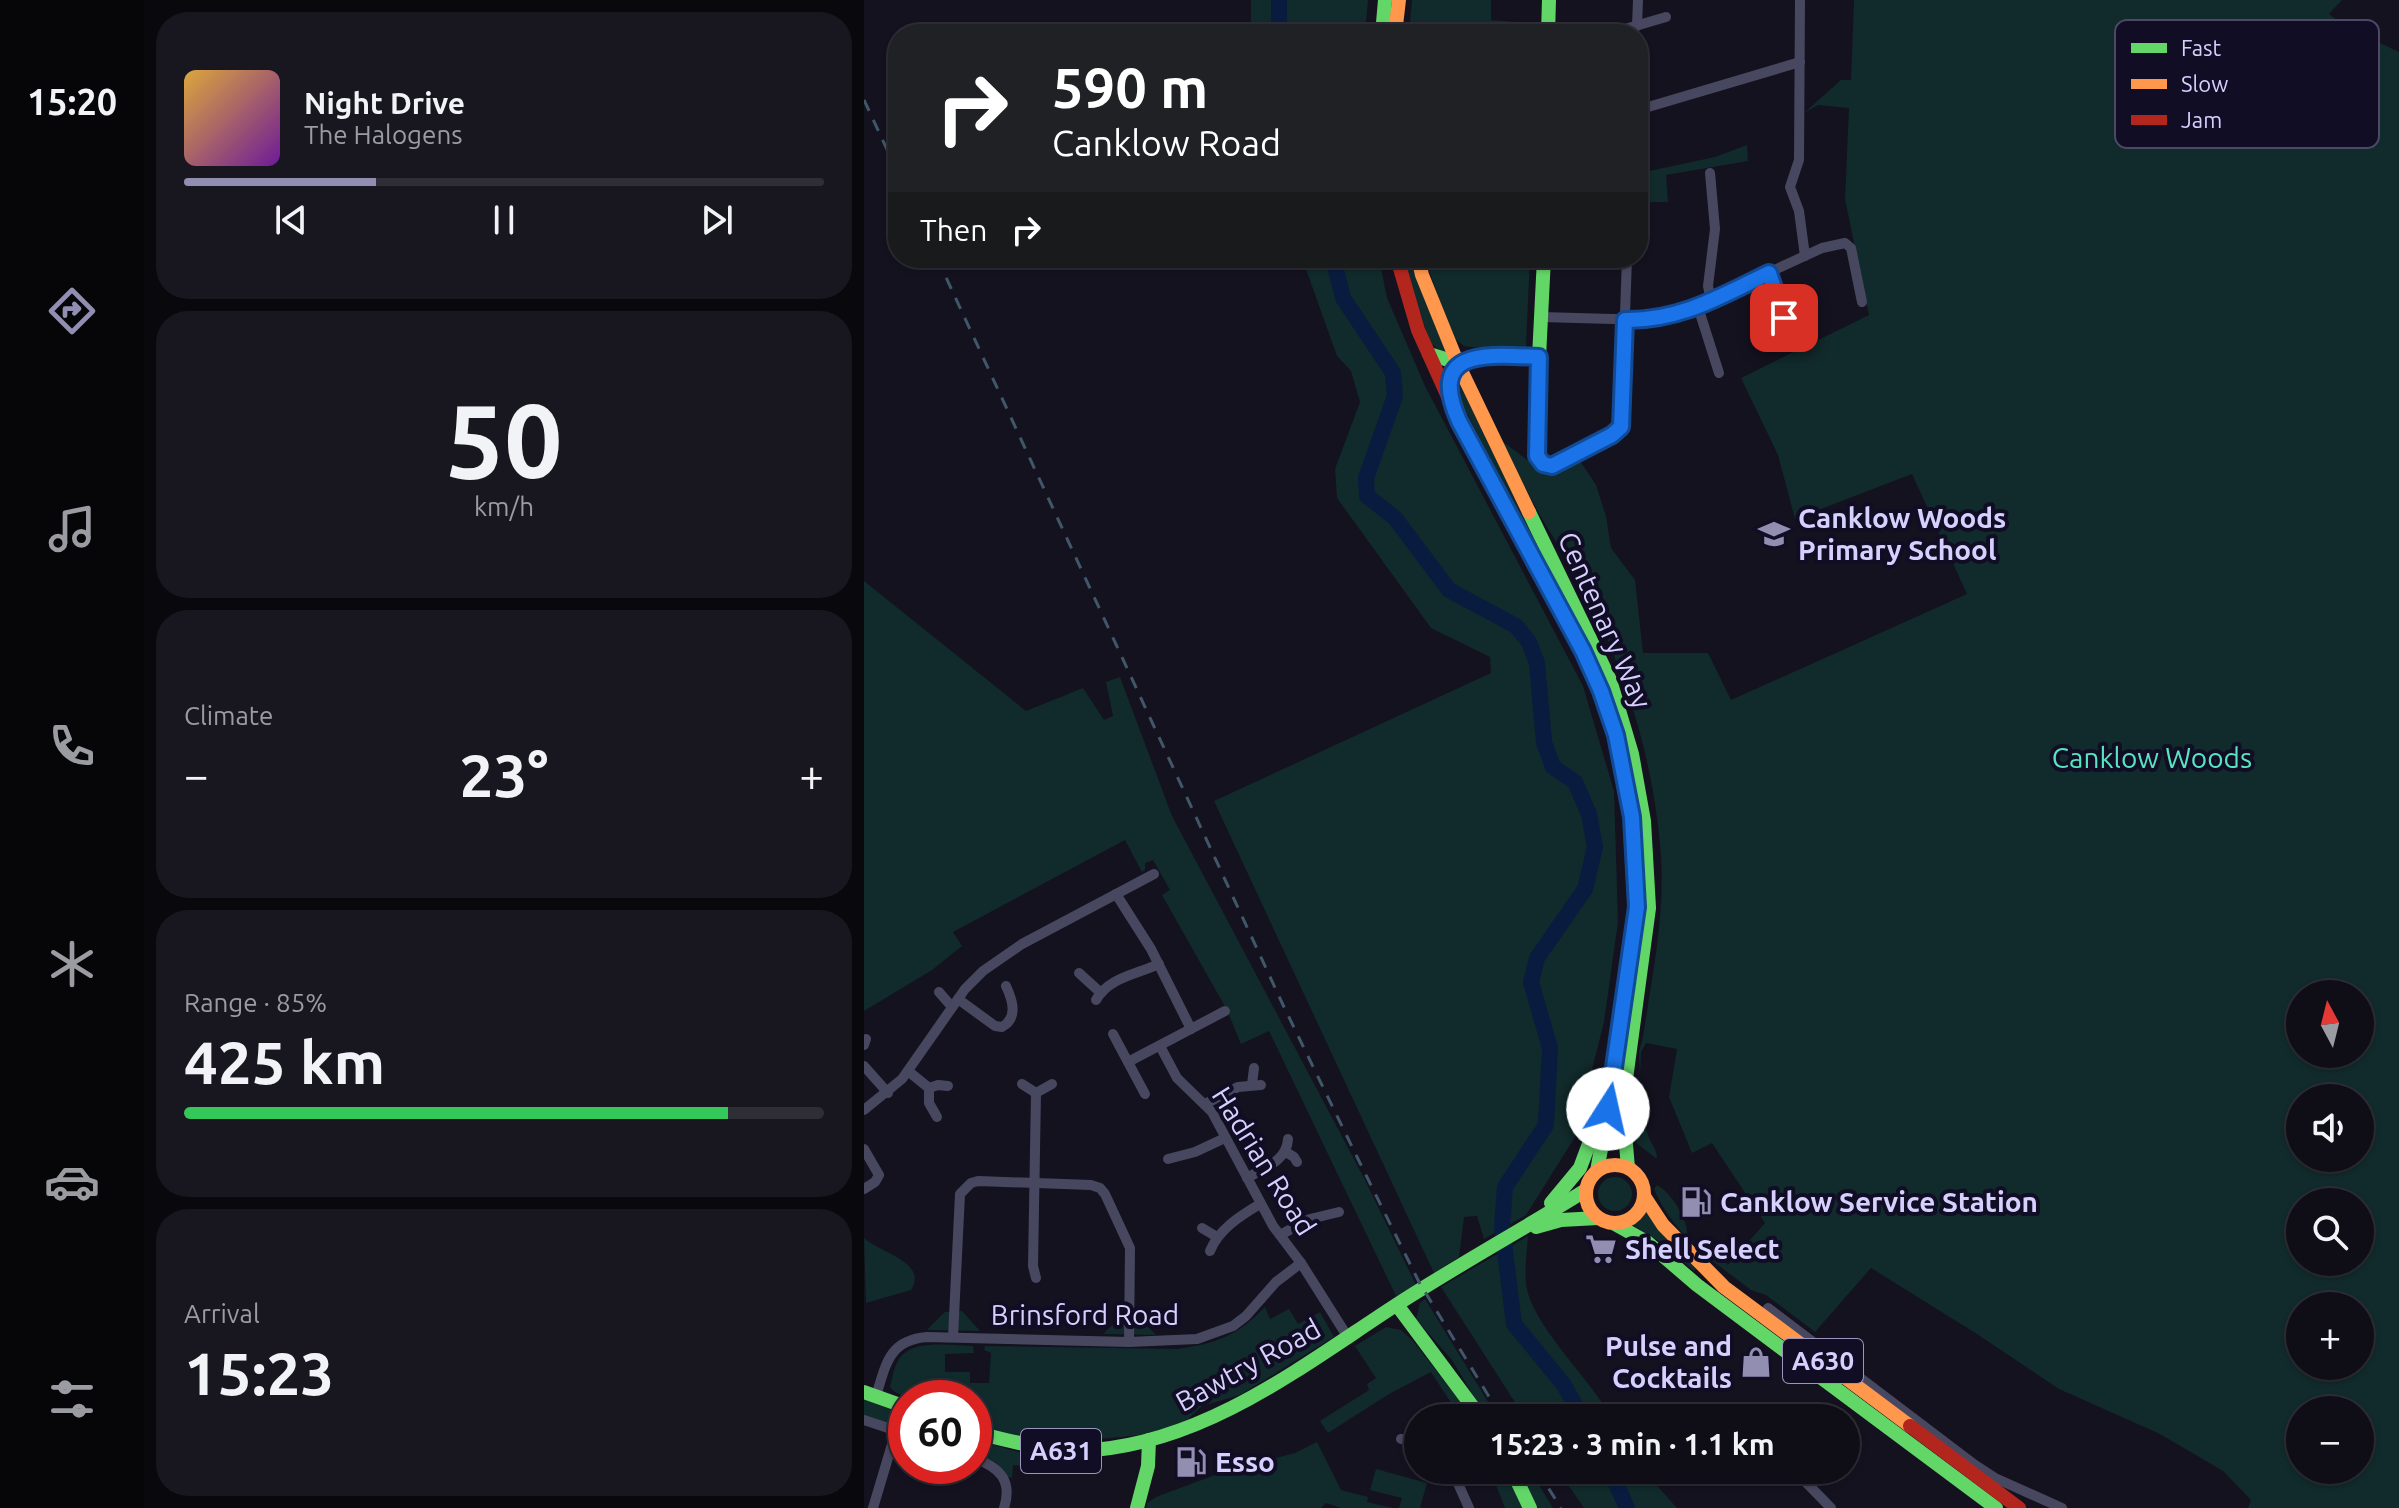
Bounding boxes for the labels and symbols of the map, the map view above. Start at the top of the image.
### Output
legend [2115,20,2379,148]
text: Fast [2181,35,2222,60]
text: Slow [2181,71,2228,96]
text: Jam [2181,107,2222,132]
pin [1750,284,1818,352]
place label: Canklow Woods Primary School [1798,502,2006,565]
school or university icon: Canklow Woods Primary School [1757,517,1791,551]
street label: Centenary Way [1553,527,1658,713]
park label: Canklow Woods [2052,742,2252,773]
north arrow [2286,980,2374,1068]
position arrow [1566,1067,1650,1151]
street label: Hadrian Road [1206,1081,1322,1241]
fuel station icon: Canklow Service Station [1679,1185,1713,1219]
place label: Canklow Service Station [1720,1186,2038,1217]
supermarket icon: Shell Select [1584,1232,1618,1266]
place label: Shell Select [1625,1233,1779,1264]
street label: Brinsford Road [991,1299,1179,1330]
street label: Bawtry Road [1170,1312,1325,1417]
place label: Pulse and Cocktails [1605,1330,1732,1393]
road number: A630 [1783,1339,1863,1383]
shop icon: Pulse and Cocktails [1739,1345,1773,1379]
speed limit sign: 60 [888,1380,992,1484]
road number: A631 [1021,1429,1101,1473]
fuel station icon: Esso [1174,1445,1208,1479]
place label: Esso [1215,1446,1275,1477]

